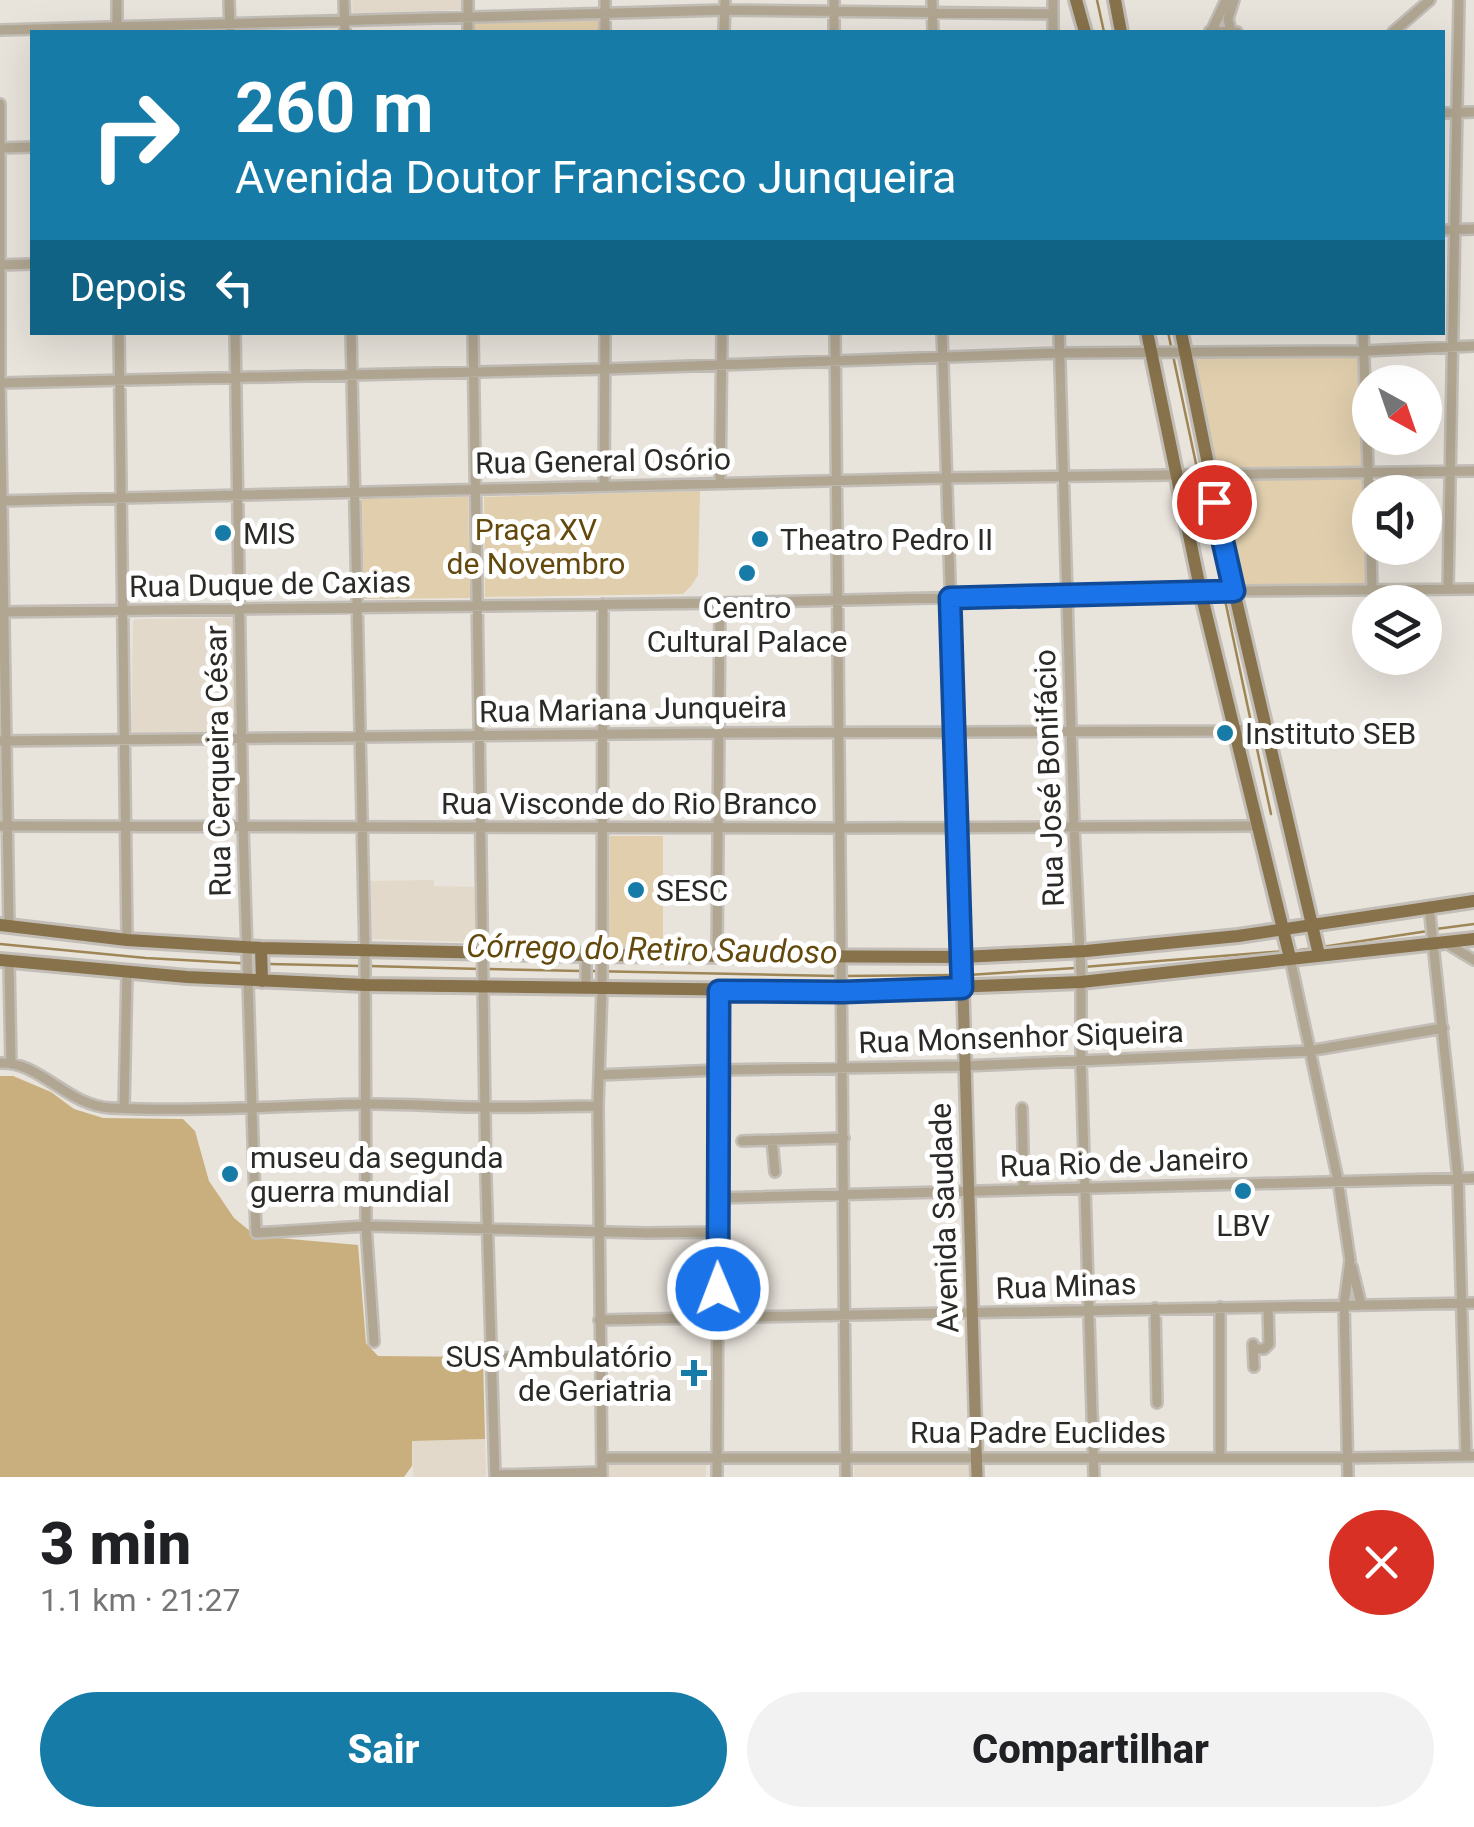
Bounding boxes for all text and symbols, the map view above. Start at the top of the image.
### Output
text: 260 m [235,67,434,149]
icon: right [70,70,200,200]
text: Avenida Doutor Francisco Junqueira [235,151,956,204]
icon: left [207,260,262,315]
text: Depois [70,266,187,310]
north arrow [1352,365,1442,455]
map controls [1352,365,1442,675]
street label: Rua General Osório [475,441,731,481]
pin [1172,460,1257,545]
icon: arrive [1187,475,1242,530]
button: sound [1352,475,1442,565]
park label: Praça XV de Novembro [447,512,625,581]
place label: MIS [243,516,295,551]
marker: MIS [212,522,234,544]
place label: Theatro Pedro II [780,522,993,557]
marker: Theatro Pedro II [749,528,771,550]
marker: Centro Cultural Palace [736,562,758,584]
street label: Rua Duque de Caxias [129,564,411,604]
button: layers [1352,585,1442,675]
place label: Centro Cultural Palace [647,590,847,659]
street label: Rua Cerqueira César [198,625,238,897]
street label: Rua José Bonifácio [1027,649,1071,907]
street label: Rua Mariana Junqueira [479,689,787,729]
place label: Instituto SEB [1245,716,1416,751]
marker: Instituto SEB [1214,722,1236,744]
street label: Rua Visconde do Rio Branco [441,786,817,821]
place label: SESC [656,873,728,908]
marker: SESC [625,879,647,901]
water label: Córrego do Retiro Saudoso [466,927,838,971]
street label: Rua Monsenhor Siqueira [858,1014,1184,1060]
street label: Avenida Saudade [922,1102,966,1334]
place label: museu da segunda guerra mundial [250,1140,503,1209]
street label: Rua Rio de Janeiro [999,1140,1249,1184]
marker: museu da segunda guerra mundial [219,1163,241,1185]
marker: LBV [1232,1180,1254,1202]
place label: LBV [1216,1208,1270,1243]
position arrow [666,1237,770,1341]
street label: Rua Minas [995,1266,1137,1306]
place label: SUS Ambulatório de Geriatria [445,1339,672,1408]
marker: SUS Ambulatório de Geriatria [681,1360,707,1386]
street label: Rua Padre Euclides [910,1415,1166,1450]
text: 3 min [40,1508,191,1579]
button: close [1329,1510,1434,1615]
text: 1.1 km · 21:27 [40,1581,241,1619]
button: Sair [40,1692,727,1807]
button: Compartilhar [747,1692,1434,1807]

